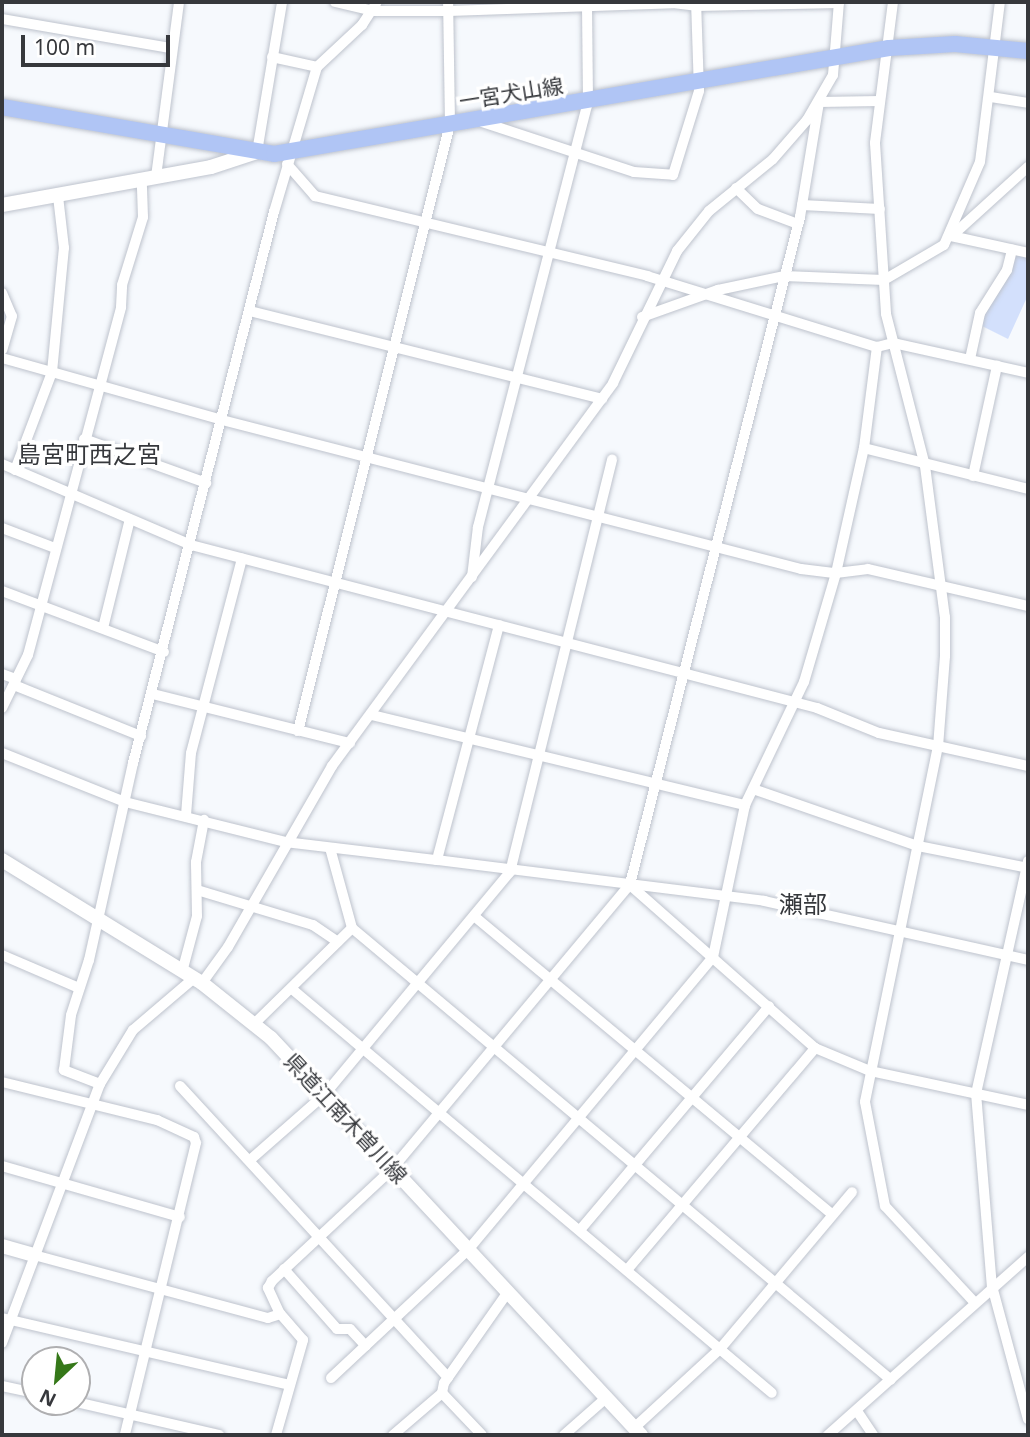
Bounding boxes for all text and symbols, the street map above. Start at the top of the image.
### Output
scale bar [24,21,173,65]
text: 100 m [34,33,95,61]
street label: 一宮犬山線 [457,72,565,114]
district label: 島宮町西之宮 [17,440,161,468]
district label: 瀬部 [779,890,827,918]
street label: 県道江南木曽川線 [279,1048,413,1188]
north arrow [21,1346,91,1416]
text: N [35,1383,60,1413]

